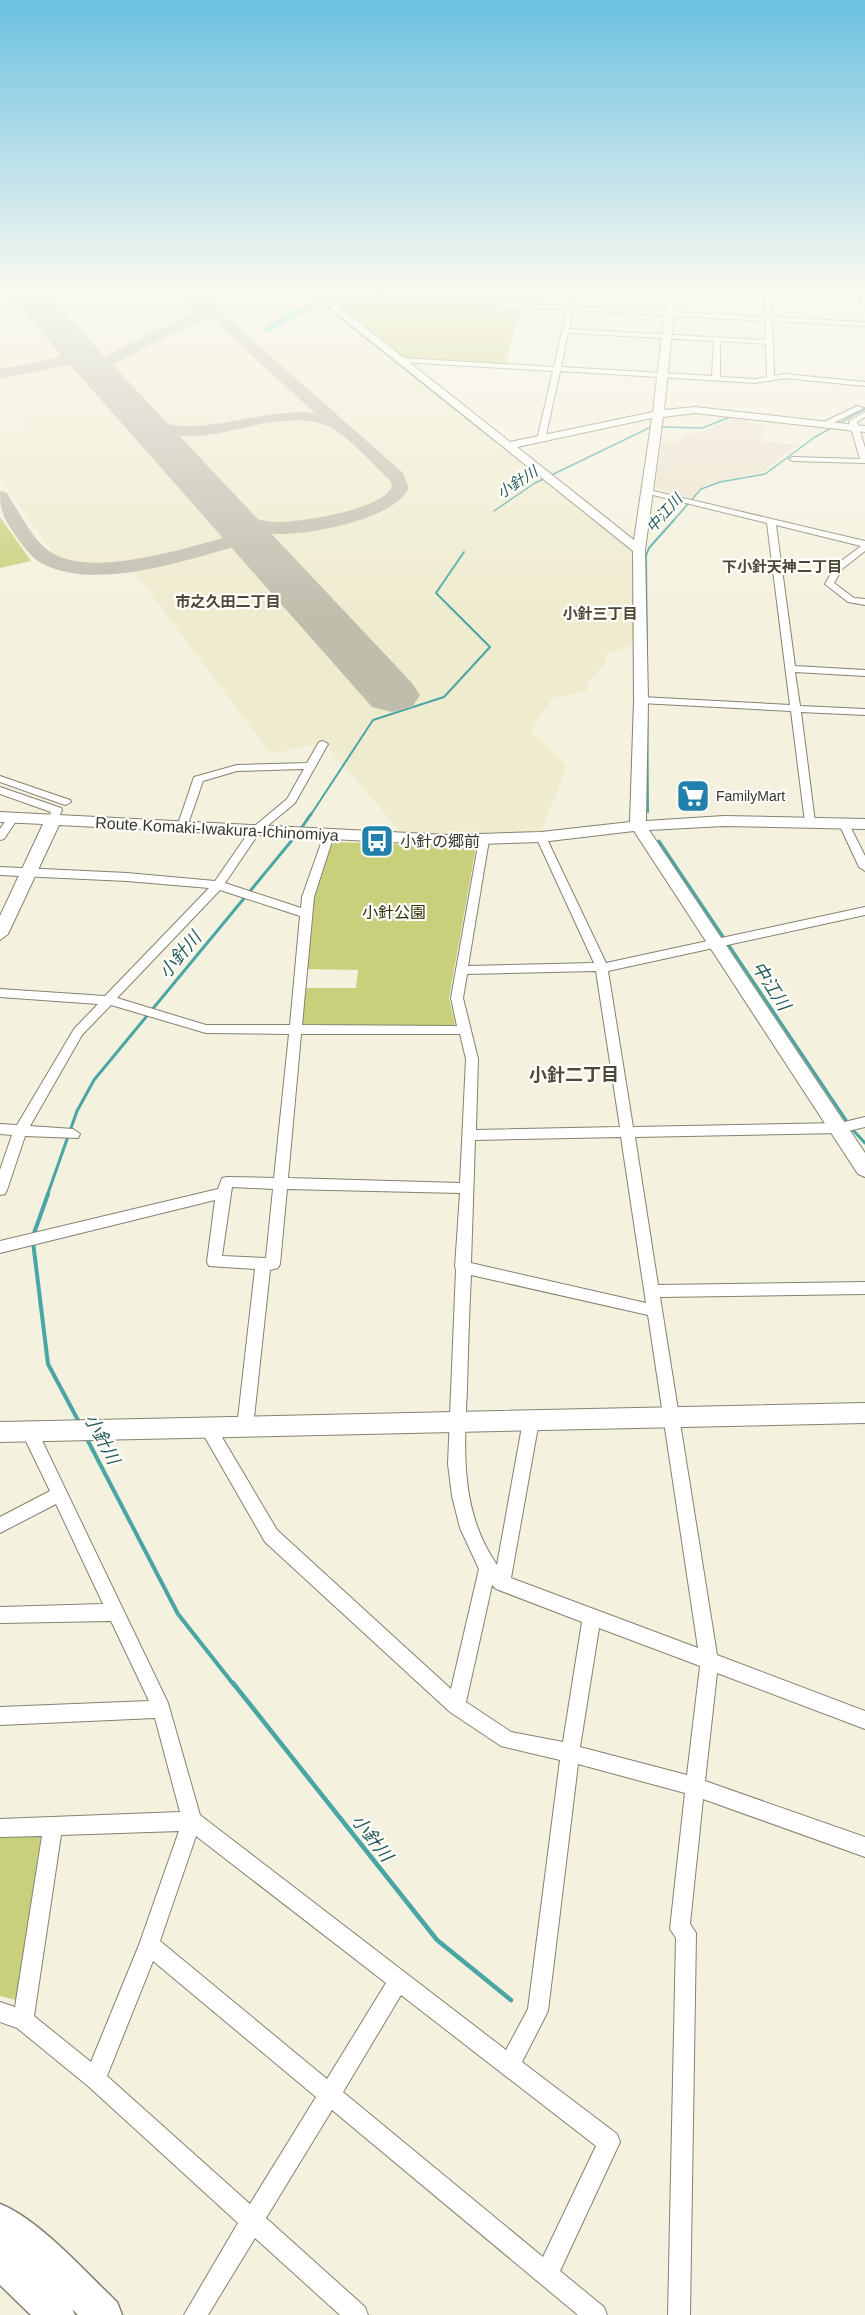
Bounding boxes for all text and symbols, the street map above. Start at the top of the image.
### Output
water label: 小針川 [493,462,542,501]
water label: 中江川 [643,489,687,535]
district label: 下小針天神二丁目 [722,558,842,575]
district label: 市之久田二丁目 [175,593,281,610]
district label: 小針三丁目 [562,605,638,622]
supermarket icon: FamilyMart [675,778,711,814]
place label: FamilyMart [716,788,785,804]
street label: Route Komaki-Iwakura-Ichinomiya [95,814,339,844]
bus stop icon: 小針の郷前 [359,823,395,859]
place label: 小針の郷前 [400,833,480,850]
park label: 小針公園 [362,904,426,921]
water label: 小針川 [155,926,206,982]
water label: 中江川 [748,958,795,1016]
district label: 小針二丁目 [529,1065,619,1085]
water label: 小針川 [80,1410,124,1469]
water label: 小針川 [347,1811,398,1867]

